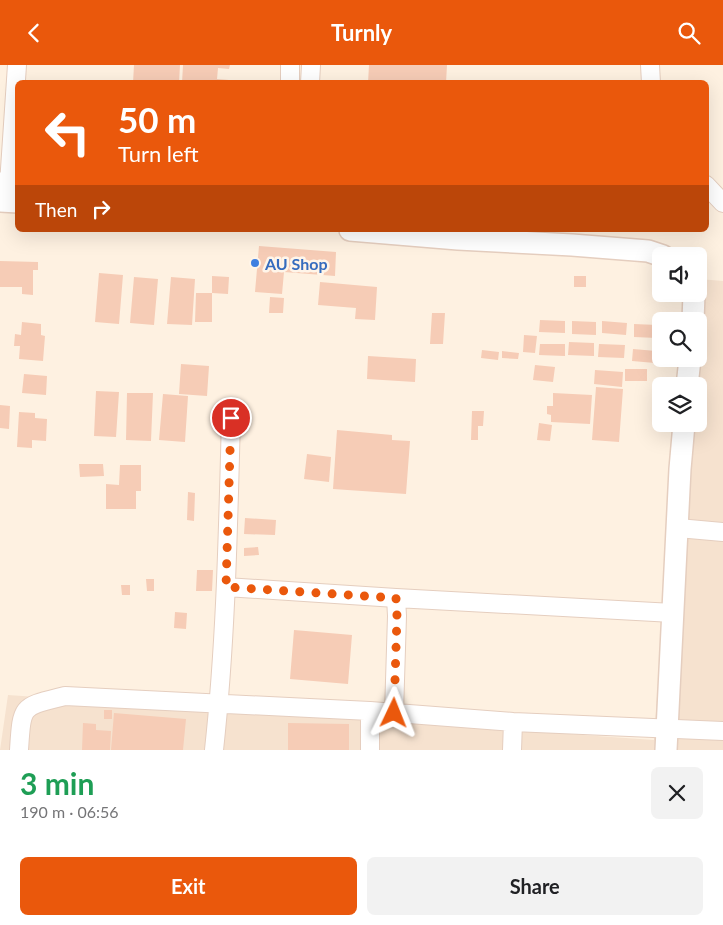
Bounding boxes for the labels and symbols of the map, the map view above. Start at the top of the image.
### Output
place label: AU Shop [264,254,328,273]
marker: AU Shop [249,257,261,269]
pin [210,397,252,439]
position arrow [367,686,419,738]

